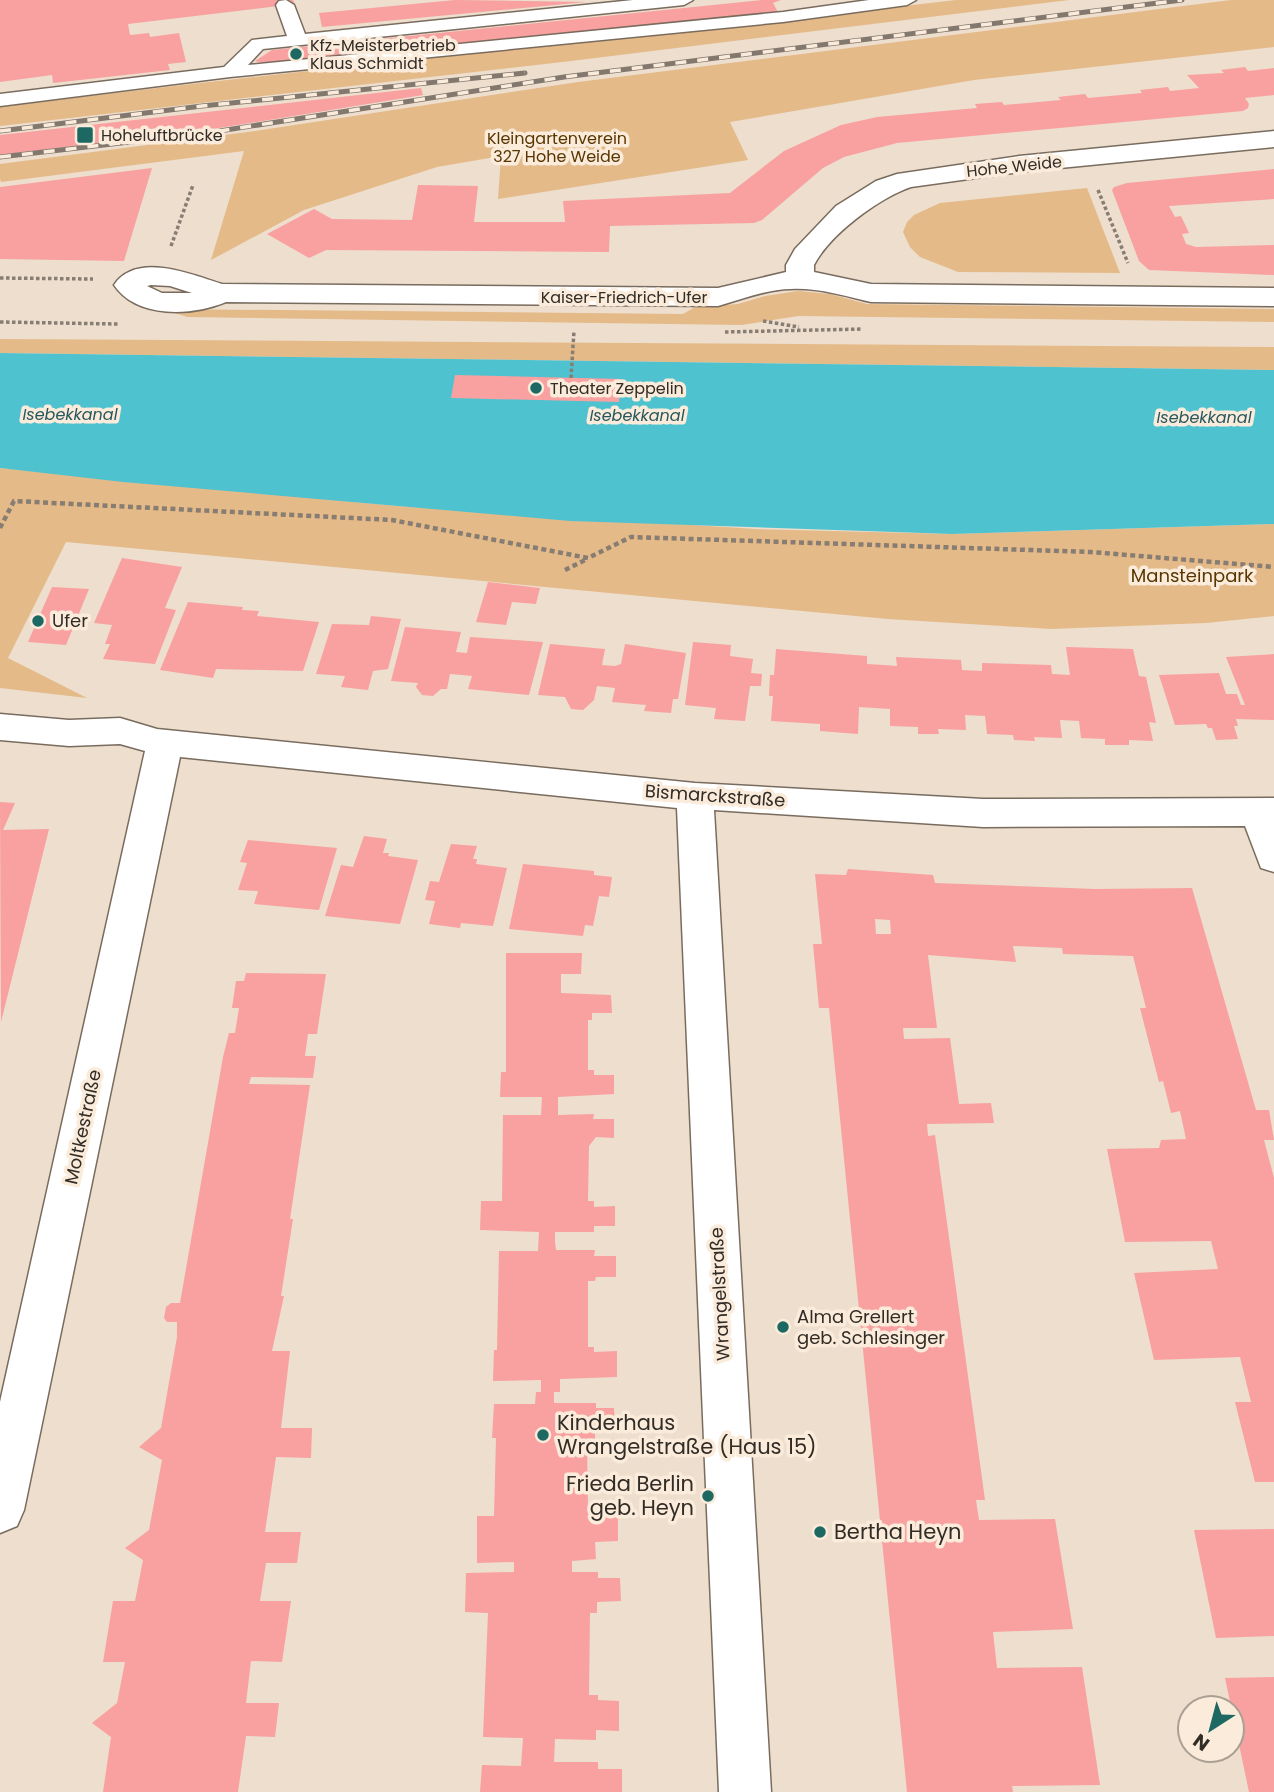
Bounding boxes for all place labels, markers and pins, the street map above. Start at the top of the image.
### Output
place label: Kfz-Meisterbetrieb Klaus Schmidt [310,34,456,75]
marker: Kfz-Meisterbetrieb Klaus Schmidt [288,46,304,62]
place label: Hoheluftbrücke [101,124,223,147]
marker: Hoheluftbrücke [75,125,95,145]
place label: Theater Zeppelin [550,377,684,400]
marker: Theater Zeppelin [528,380,544,396]
place label: Ufer [52,608,88,633]
marker: Ufer [30,613,46,629]
place label: Alma Grellert geb. Schlesinger [797,1304,945,1350]
marker: Alma Grellert geb. Schlesinger [775,1319,791,1335]
place label: Kinderhaus Wrangelstraße (Haus 15) [557,1408,817,1461]
marker: Kinderhaus Wrangelstraße (Haus 15) [535,1427,551,1443]
place label: Frieda Berlin geb. Heyn [566,1469,694,1522]
marker: Frieda Berlin geb. Heyn [700,1488,716,1504]
place label: Bertha Heyn [834,1517,961,1546]
marker: Bertha Heyn [812,1524,828,1540]

